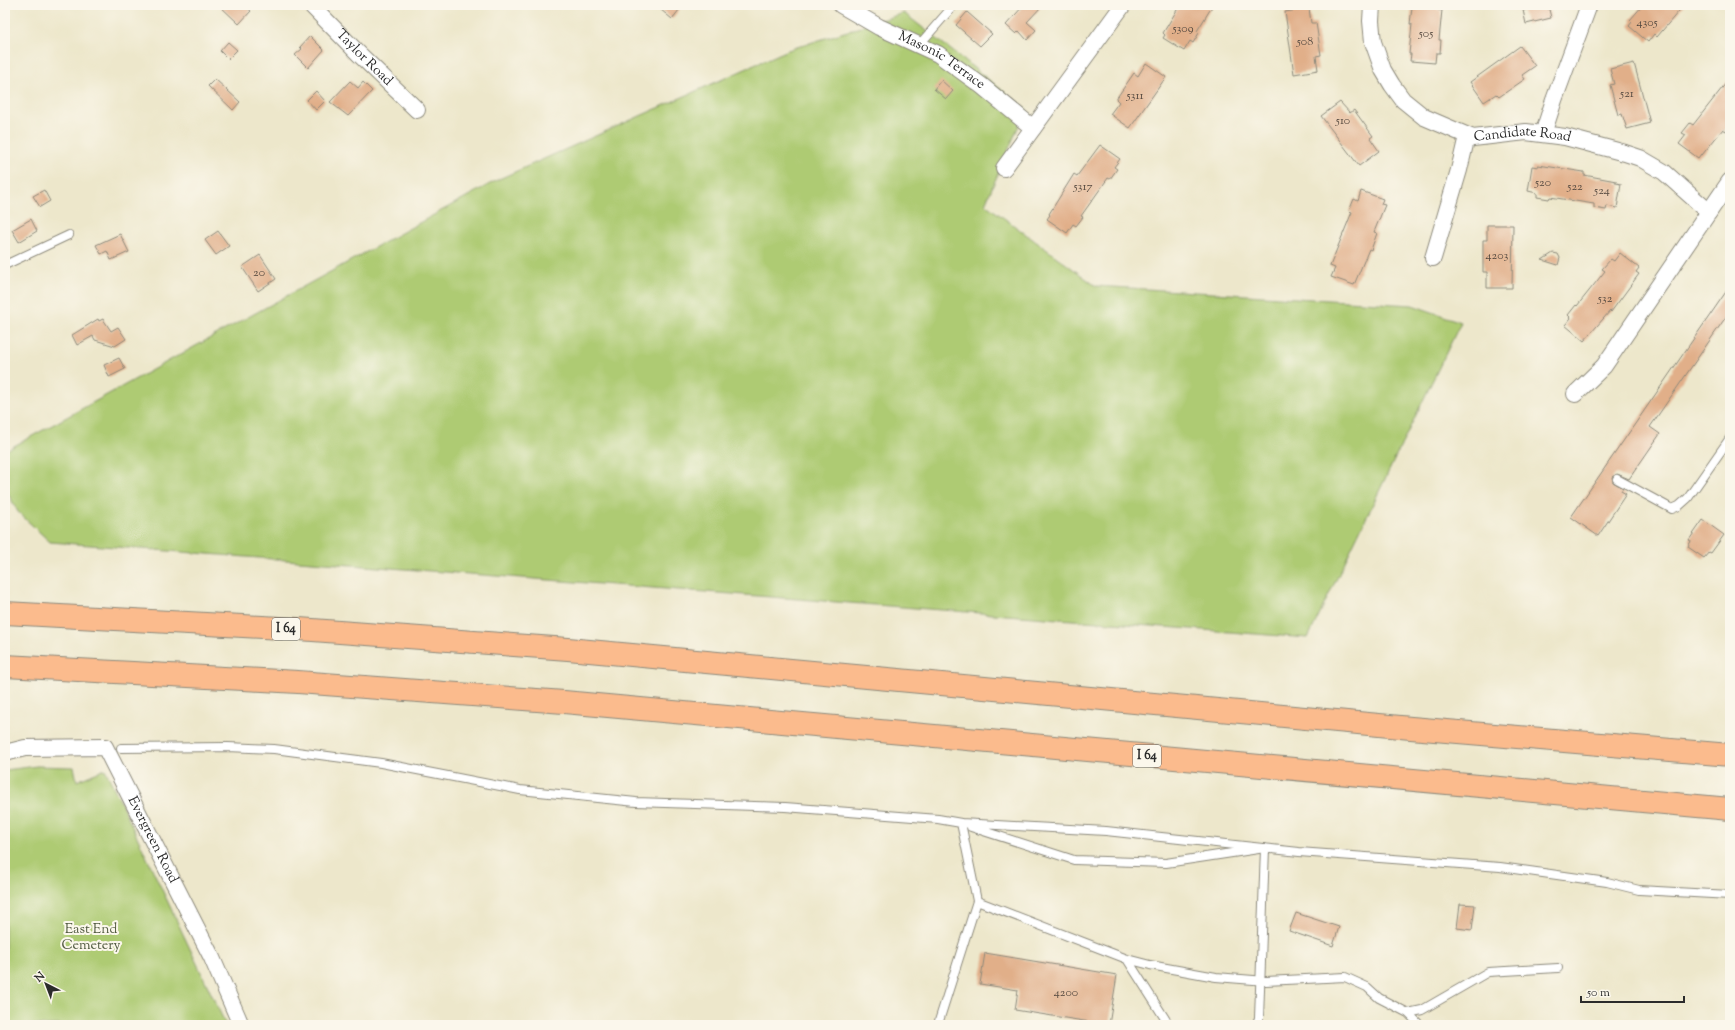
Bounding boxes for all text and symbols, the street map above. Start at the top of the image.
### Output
house number: 4305 [1636,14,1658,32]
house number: 5309 [1171,20,1194,38]
house number: 505 [1418,25,1433,43]
street label: Taylor Road [331,26,397,91]
street label: Masonic Terrace [895,27,989,95]
house number: 508 [1296,33,1313,51]
house number: 521 [1619,85,1634,103]
house number: 5311 [1125,87,1144,105]
house number: 510 [1335,112,1350,130]
street label: Candidate Road [1473,122,1573,148]
house number: 520 [1534,174,1551,192]
house number: 5317 [1072,178,1093,196]
house number: 522 [1566,178,1583,196]
house number: 524 [1593,182,1610,200]
house number: 4203 [1486,247,1509,265]
house number: 20 [253,264,265,282]
house number: 532 [1597,290,1613,308]
road number: I 64 [272,618,300,640]
road number: I 64 [1133,745,1161,767]
street label: Evergreen Road [122,793,183,887]
park label: East End Cemetery [62,920,120,956]
north arrow [26,964,66,1004]
text: N [31,968,49,987]
scale bar [1581,978,1684,1004]
house number: 4200 [1054,984,1078,1002]
text: 50 m [1586,984,1610,1002]

